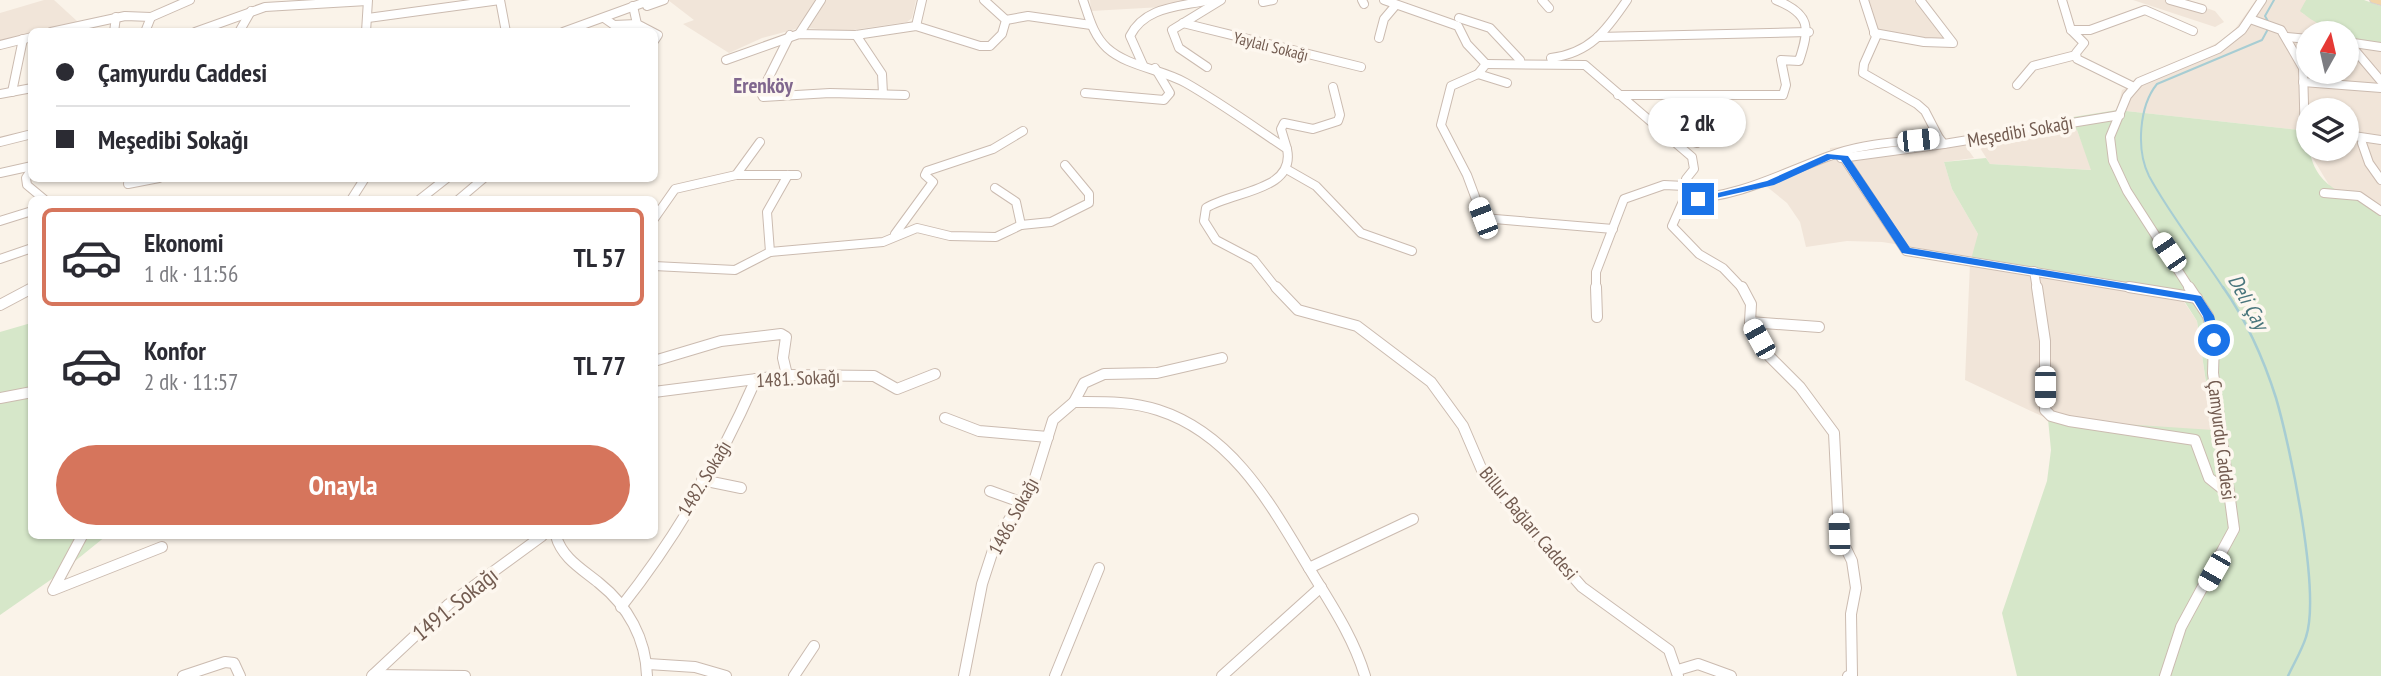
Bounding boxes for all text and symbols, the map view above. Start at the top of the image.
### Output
north arrow [2296,21,2359,84]
map controls [2296,21,2359,161]
street label: Yaylalı Sokağı [1232,27,1310,65]
text: Çamyurdu Caddesi [98,56,267,89]
district label: Erenköy [733,72,793,99]
callout: 2 dk [1649,97,1747,146]
button: layers [2296,98,2359,161]
text: 2 dk [1679,108,1715,137]
street label: Meşedibi Sokağı [1965,110,2075,152]
text: Meşedibi Sokağı [98,123,249,156]
car [1897,127,1940,153]
route end [1682,183,1714,215]
car [1466,195,1501,241]
icon: car [60,226,123,289]
text: Ekonomi [144,226,224,259]
car [2149,229,2190,275]
text: TL 57 [574,241,626,274]
text: 1 dk · 11:56 [144,259,238,288]
water label: Deli Çay [2222,269,2276,337]
car [1740,316,1779,362]
route start [2198,324,2230,356]
icon: car [60,334,123,397]
text: Konfor [144,334,206,367]
text: TL 77 [574,349,626,382]
street label: 1481. Sokağı [755,364,841,392]
car [2035,366,2056,408]
text: 2 dk · 11:57 [144,367,238,396]
street label: Çamyurdu Caddesi [2203,379,2241,501]
street label: 1482. Sokağı [672,436,736,520]
button: Onayla [56,445,630,525]
street label: Billur Bağları Caddesi [1475,461,1583,585]
street label: 1486. Sokağı [983,473,1043,559]
car [1828,513,1851,555]
car [2195,548,2234,594]
street label: 1491. Sokağı [406,560,503,647]

